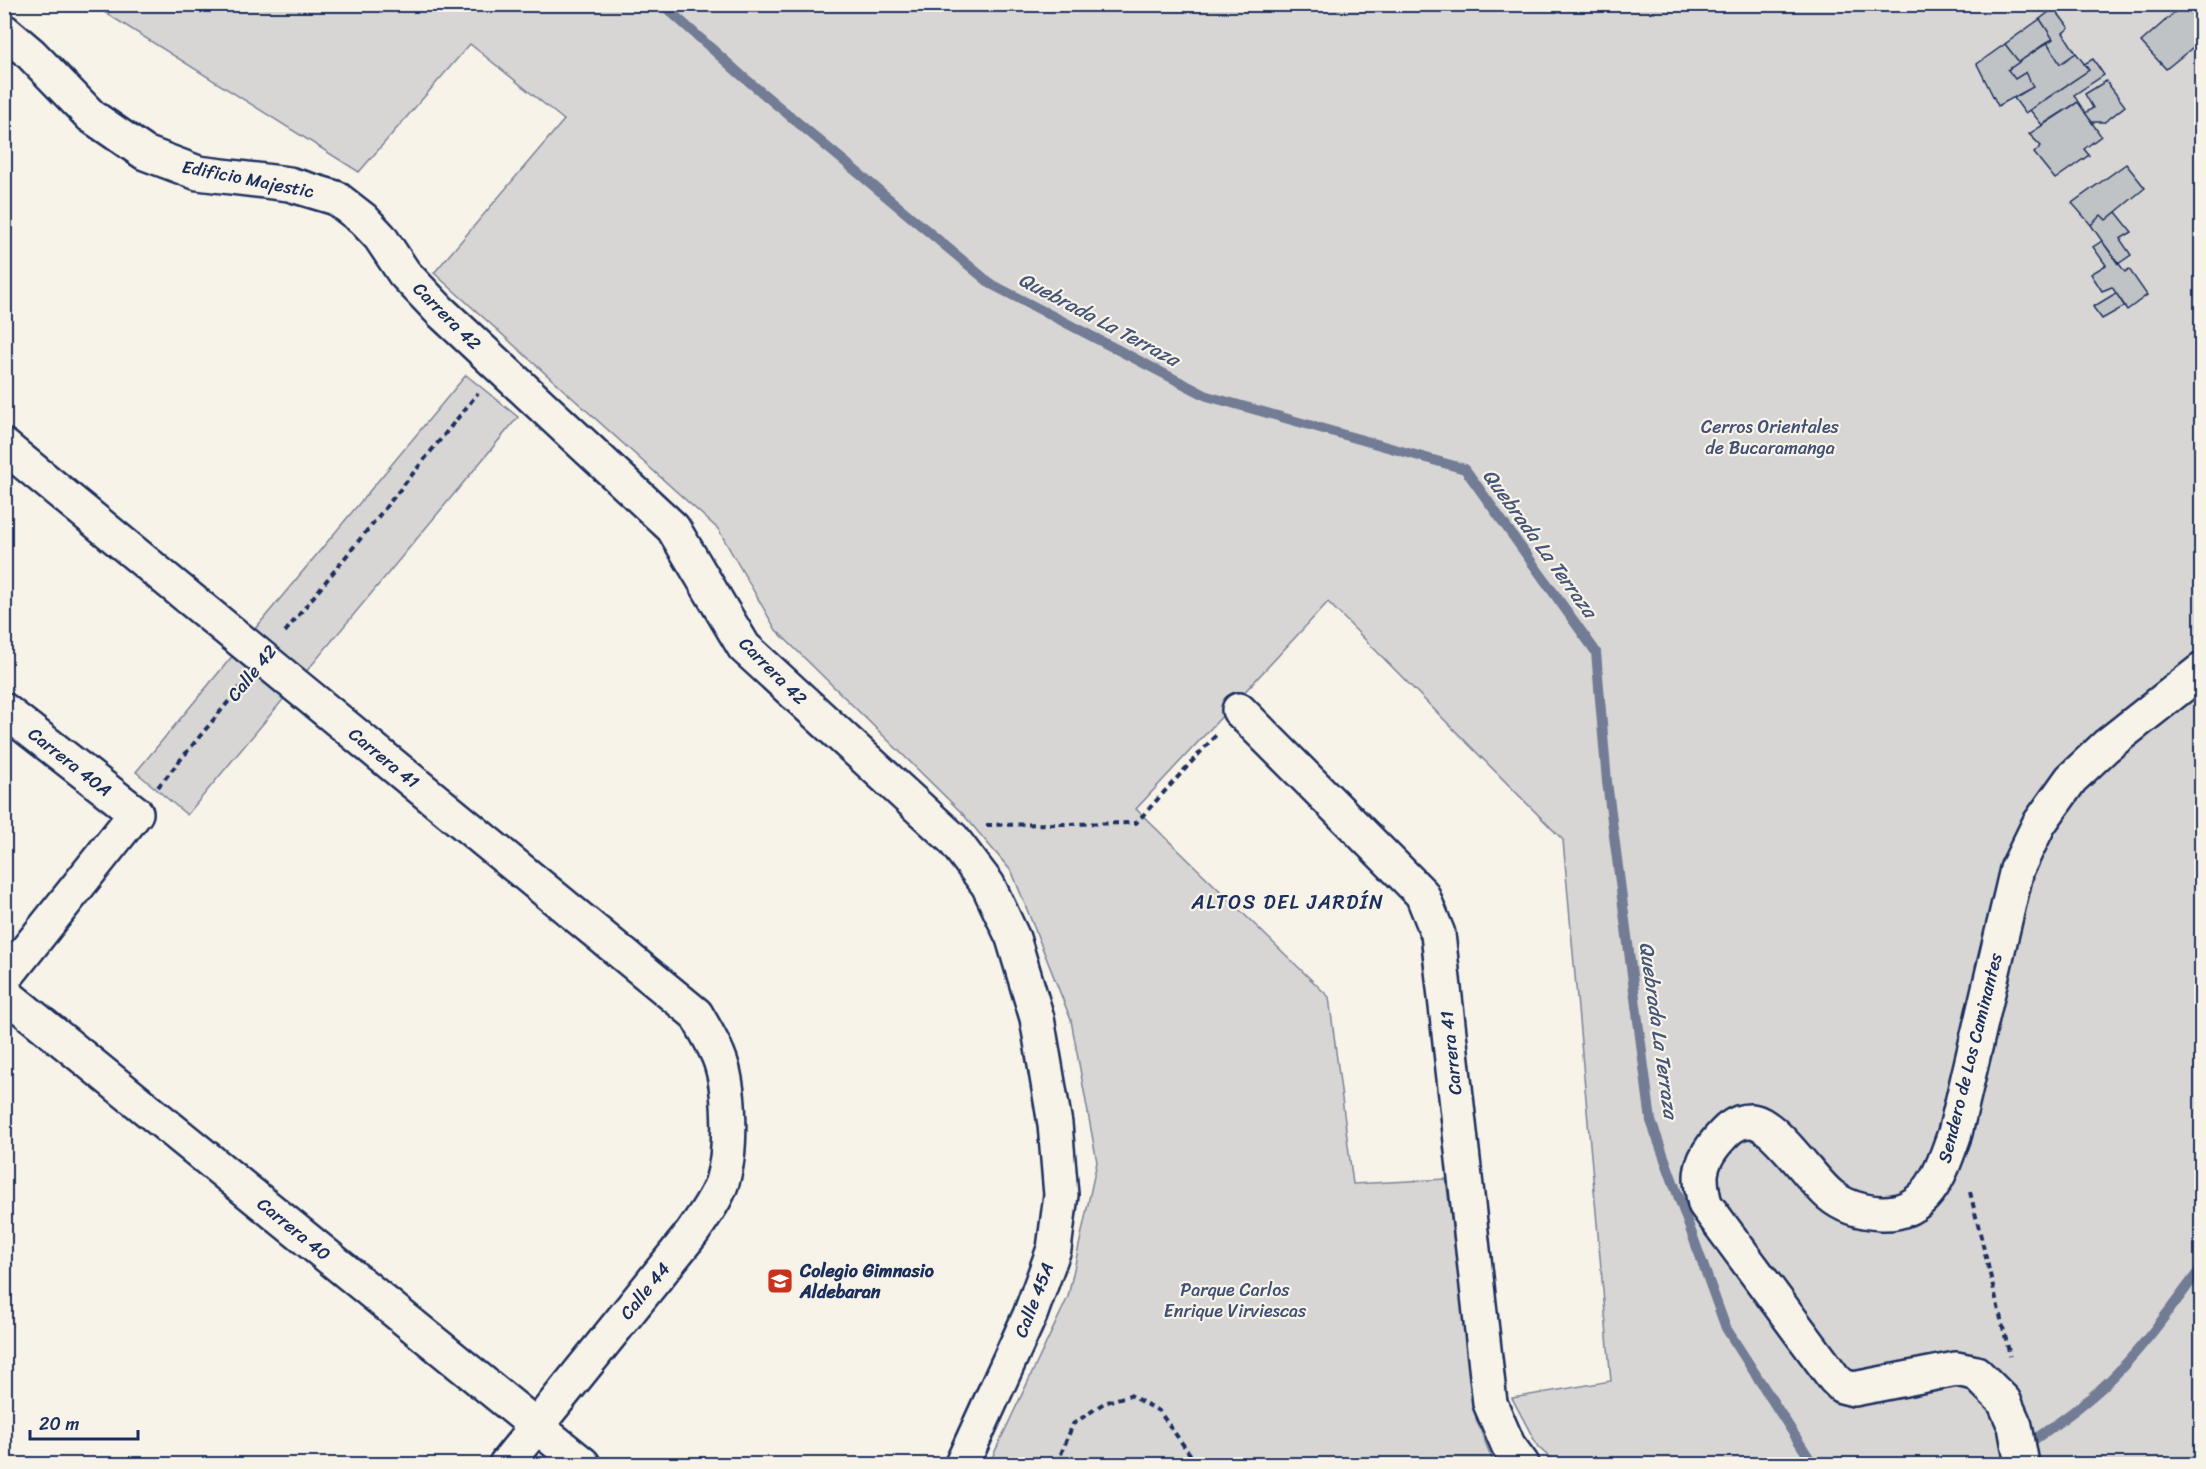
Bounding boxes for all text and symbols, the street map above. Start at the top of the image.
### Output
street label: Edificio Majestic [179,151,317,207]
water label: Quebrada La Terraza [1012,262,1188,378]
street label: Carrera 42 [405,274,489,358]
park label: Cerros Orientales de Bucaramanga [1701,411,1840,464]
water label: Quebrada La Terraza [1473,461,1608,628]
street label: Carrera 42 [731,629,815,713]
street label: Calle 42 [219,637,285,709]
street label: Carrera 40A [21,719,119,805]
street label: Carrera 41 [341,719,427,797]
district label: ALTOS DEL JARDÍN [1191,885,1384,920]
water label: Quebrada La Terraza [1629,940,1689,1124]
street label: Sendero de Los Caminantes [1928,949,2012,1166]
street label: Carrera 41 [1431,1009,1471,1097]
street label: Carrera 40 [250,1189,338,1269]
street label: Calle 44 [611,1255,679,1327]
place label: Colegio Gimnasio Aldebaran [799,1255,935,1308]
street label: Calle 45A [1005,1258,1063,1342]
school or university icon: Colegio Gimnasio Aldebaran [765,1266,795,1296]
park label: Parque Carlos Enrique Virviescas [1164,1274,1307,1327]
scale bar [30,1403,138,1441]
text: 20 m [39,1408,79,1440]

